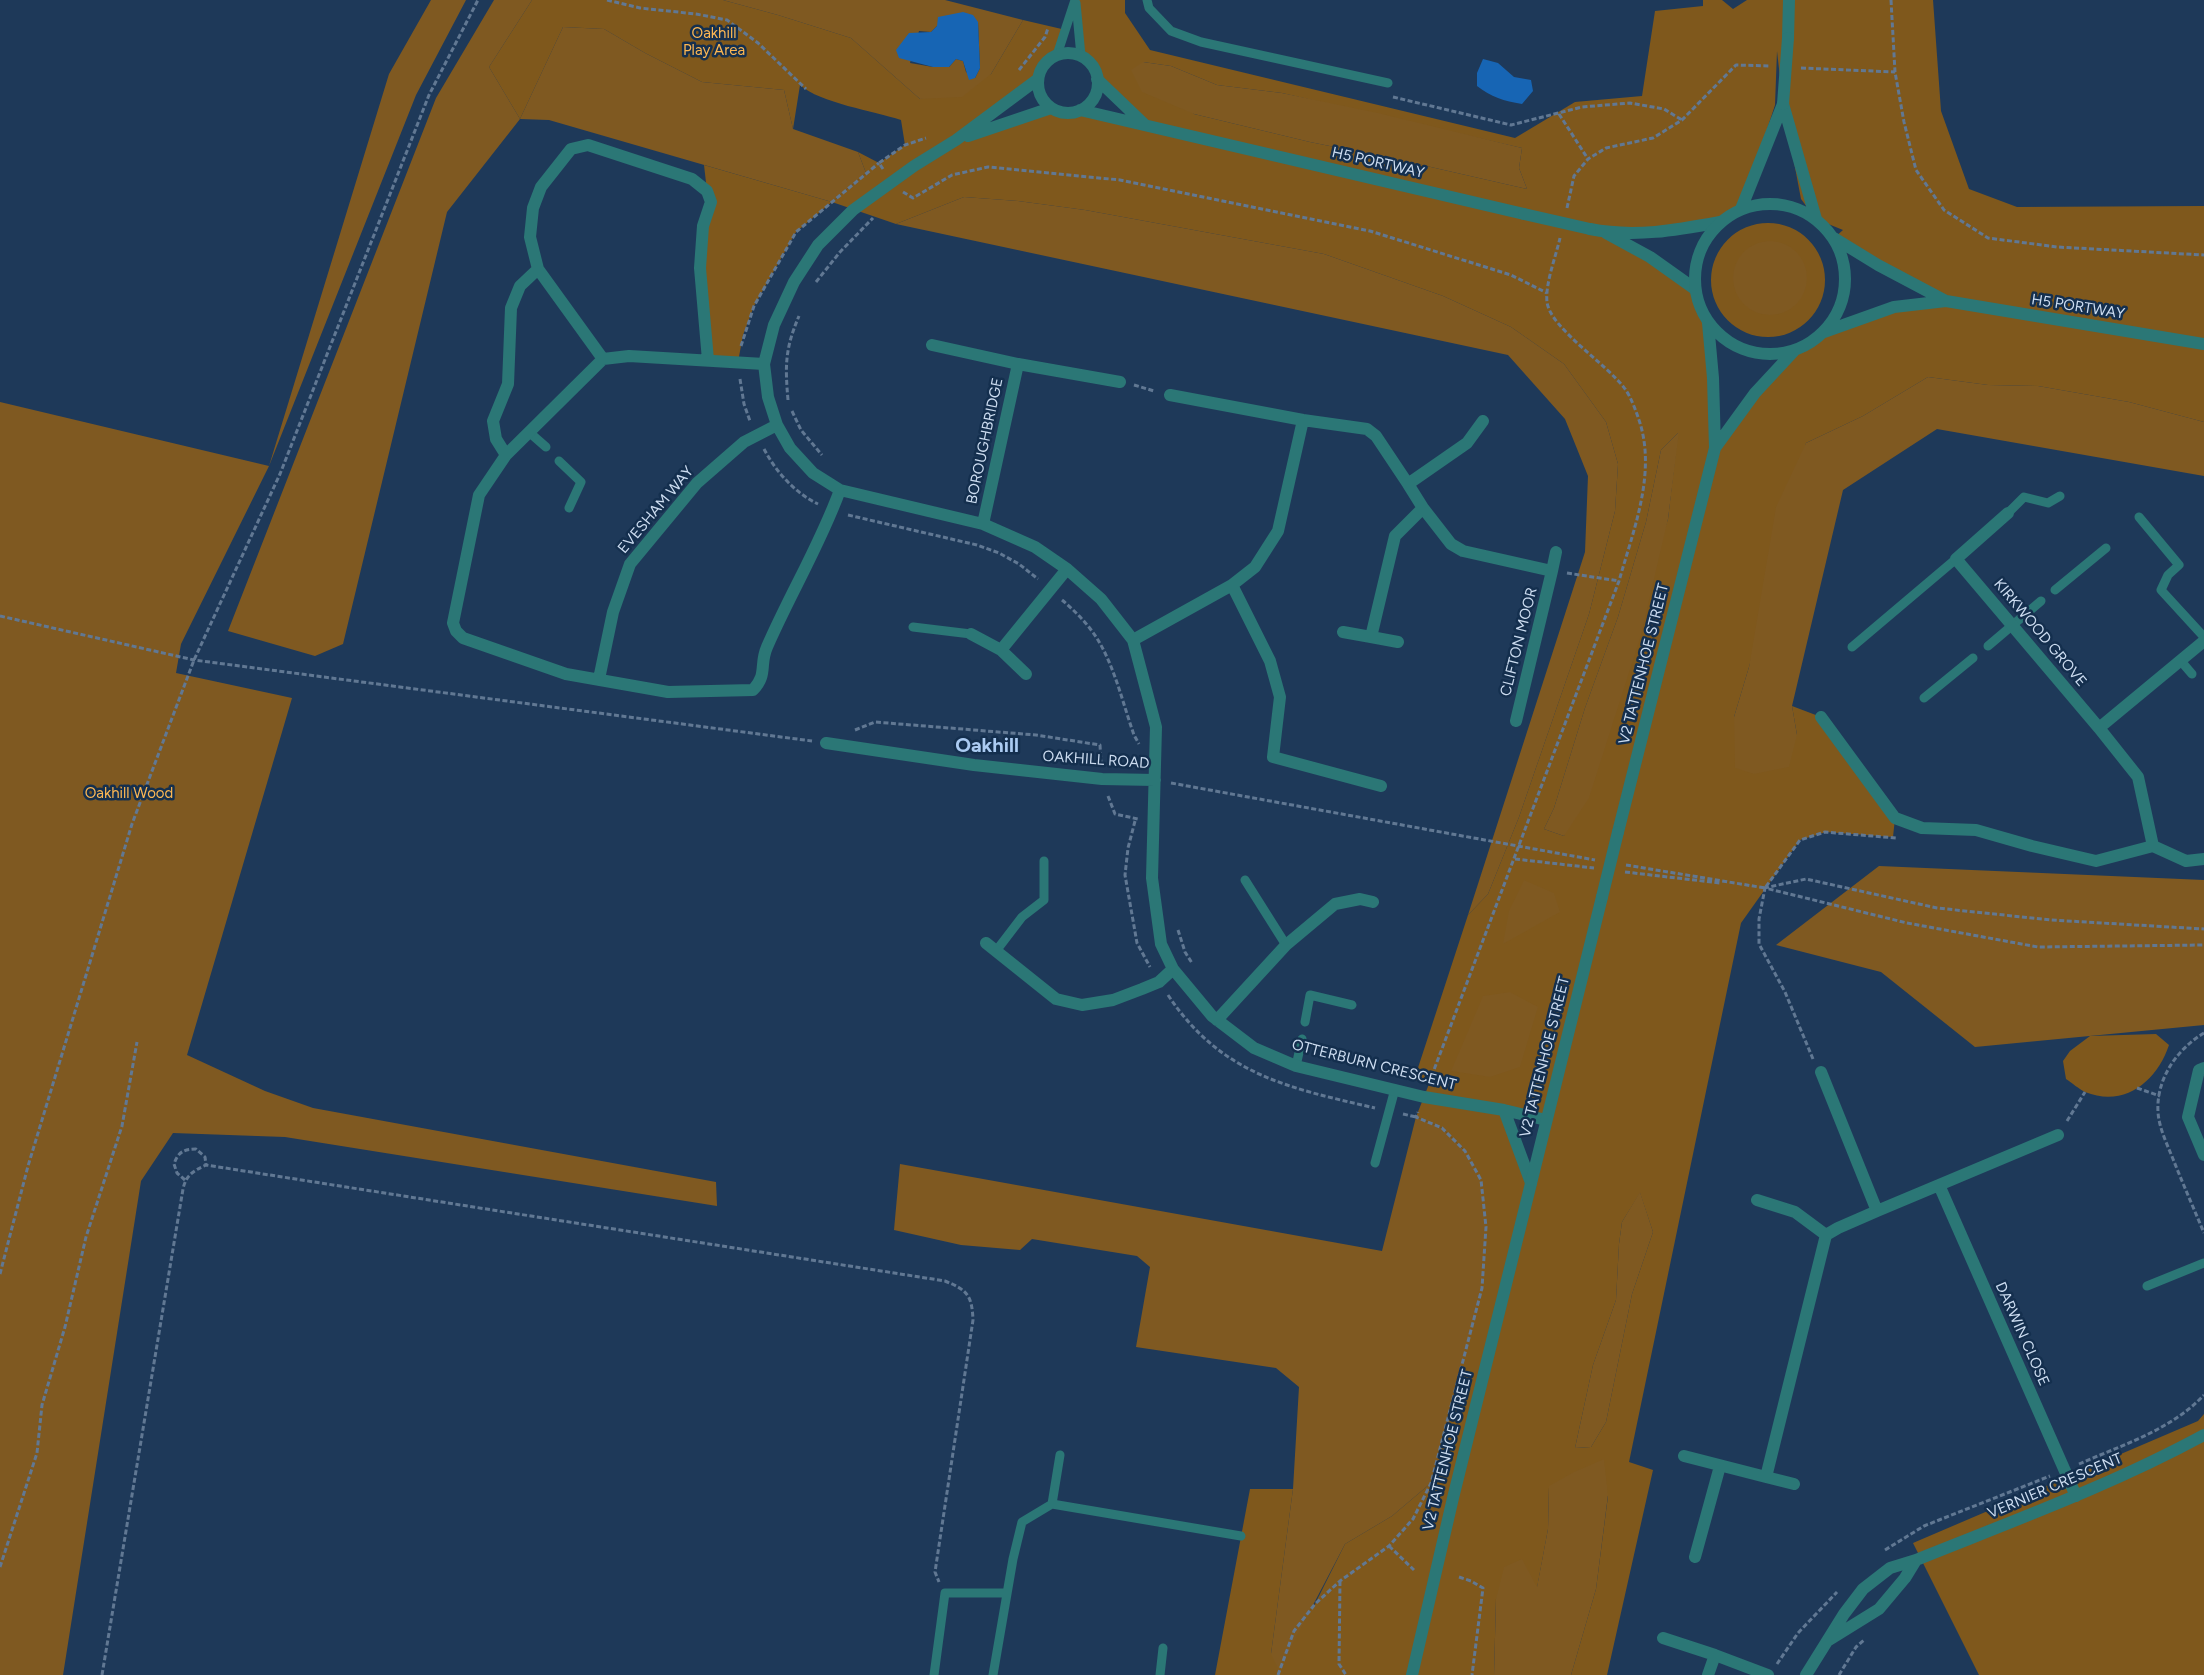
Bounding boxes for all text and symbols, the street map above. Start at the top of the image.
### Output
park label: Oakhill Play Area [683,25,745,60]
street label: H5 PORTWAY [1330,144,1426,182]
street label: H5 PORTWAY [2030,291,2126,323]
street label: BOROUGHBRIDGE [963,376,1007,506]
street label: EVESHAM WAY [614,463,698,557]
street label: KIRKWOOD GROVE [1990,575,2090,691]
street label: V2 TATTENHOE STREET [1615,582,1673,746]
street label: CLIFTON MOOR [1497,586,1541,698]
district label: Oakhill [955,734,1019,758]
street label: OAKHILL ROAD [1042,747,1150,773]
park label: Oakhill Wood [85,785,173,803]
street label: V2 TATTENHOE STREET [1516,975,1574,1139]
street label: OTTERBURN CRESCENT [1290,1036,1458,1094]
street label: DARWIN CLOSE [1991,1279,2053,1389]
street label: V2 TATTENHOE STREET [1419,1368,1477,1532]
street label: VERNIER CRESCENT [1985,1450,2125,1522]

